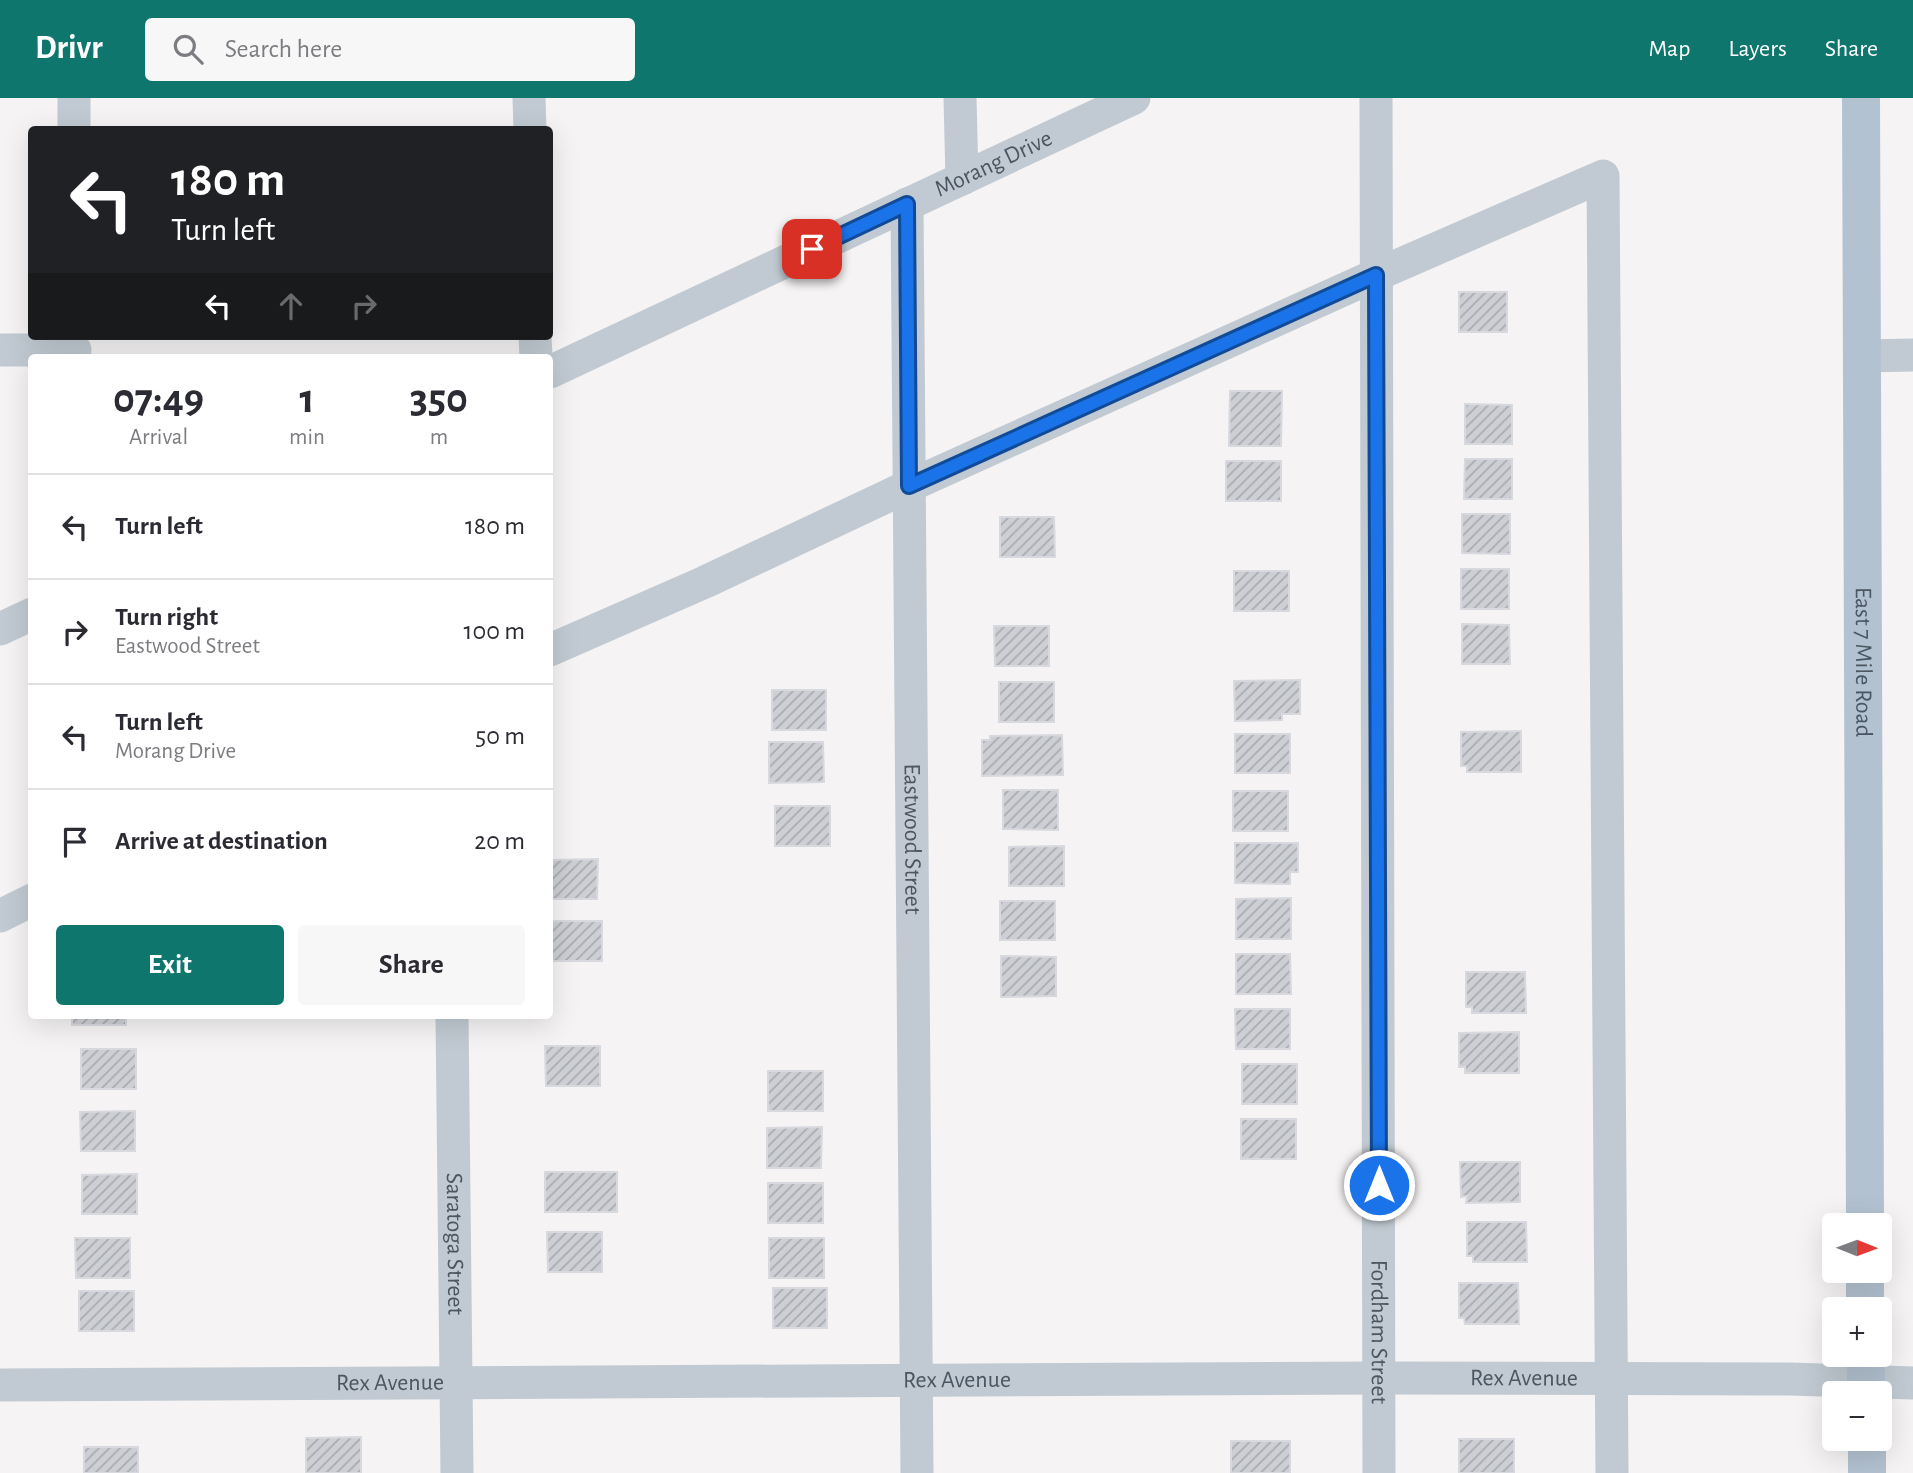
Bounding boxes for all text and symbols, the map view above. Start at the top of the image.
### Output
search box [145,18,635,81]
icon: search [169,30,207,68]
text: Drivr [35,32,103,65]
text: Search here [225,36,342,62]
text: Map [1648,37,1690,61]
text: Layers [1728,37,1787,61]
text: Share [1825,37,1878,61]
street label: Morang Drive [931,126,1056,202]
icon: left [56,154,147,245]
text: 180 m [171,156,285,205]
text: Turn left [171,214,275,246]
pin [782,219,842,279]
icon: arrive [793,230,831,268]
icon: left [199,287,237,325]
icon: ahead [272,287,310,325]
icon: right [345,287,383,325]
text: 07:49 [113,378,204,420]
text: 1 [299,378,315,420]
text: 350 [410,378,468,420]
text: Arrival [129,426,188,449]
text: min [289,426,325,449]
text: m [430,426,448,449]
icon: left [56,508,94,546]
text: Turn left [115,513,203,539]
text: 180 m [465,513,525,539]
street label: East 7 Mile Road [1851,587,1875,737]
text: Turn right [115,604,218,630]
icon: right [56,613,94,651]
text: 100 m [464,618,525,644]
text: Eastwood Street [115,635,260,658]
text: Turn left [115,709,203,735]
icon: left [56,718,94,756]
text: 50 m [475,723,525,749]
text: Morang Drive [115,740,236,763]
street label: Eastwood Street [899,763,925,915]
icon: arrive [56,823,94,861]
text: Arrive at destination [115,828,328,854]
text: 20 m [474,828,525,854]
button: Exit [56,925,284,1005]
button: Share [298,925,525,1005]
position arrow [1342,1148,1416,1222]
street label: Saratoga Street [442,1173,467,1316]
north arrow [1822,1213,1892,1283]
map controls [1822,1213,1892,1451]
street label: Fordham Street [1367,1260,1391,1405]
button: + [1822,1297,1892,1367]
street label: Rex Avenue [1470,1366,1578,1390]
street label: Rex Avenue [903,1368,1011,1392]
street label: Rex Avenue [336,1371,444,1395]
button: − [1822,1381,1892,1451]

